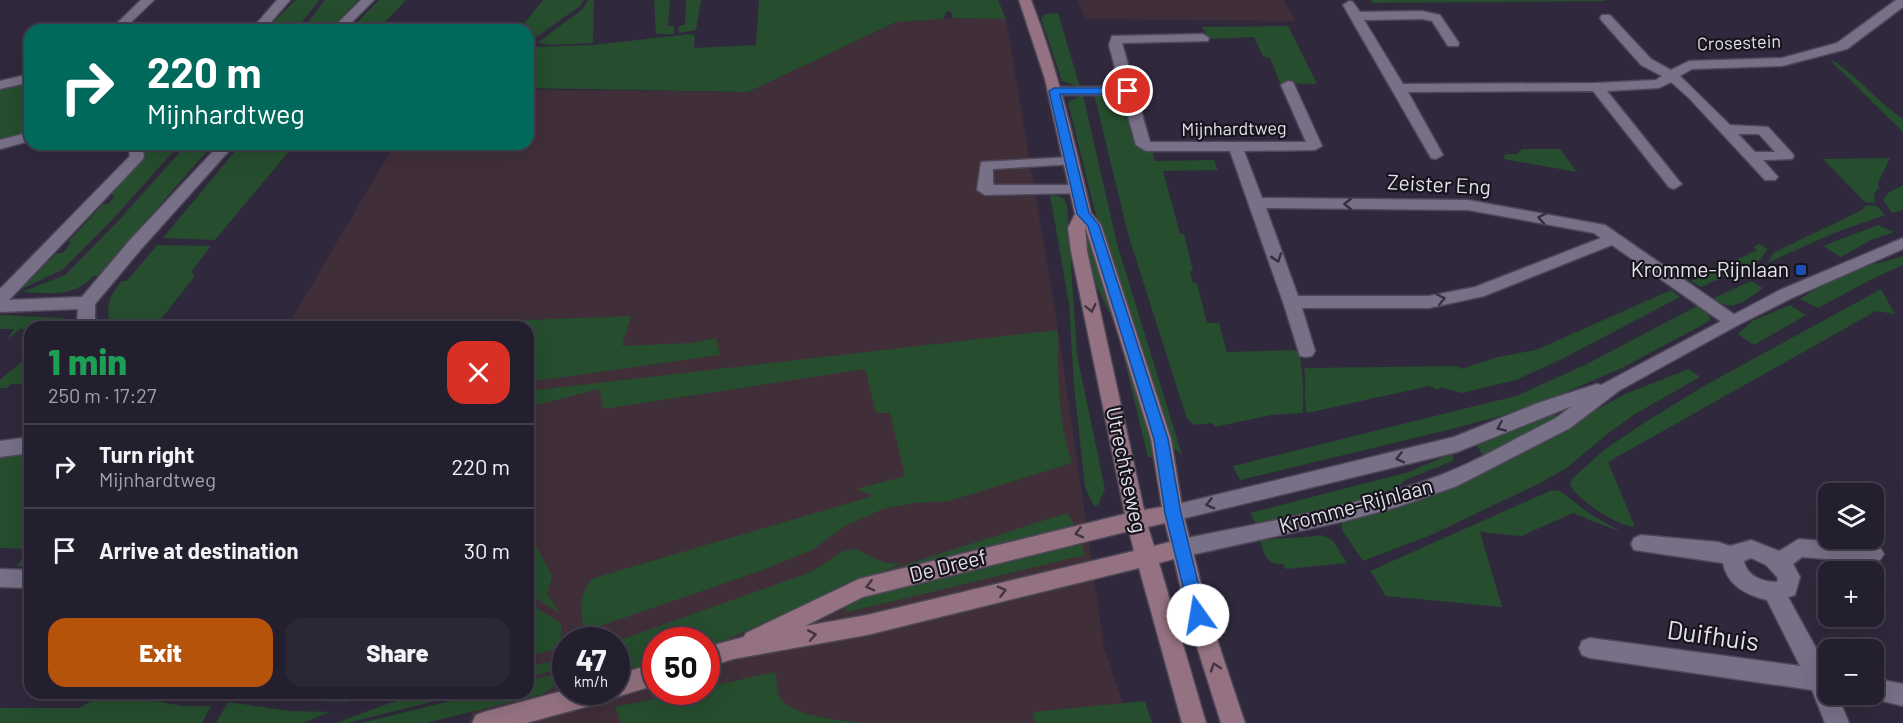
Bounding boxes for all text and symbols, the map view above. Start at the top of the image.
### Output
street label: Crosestein [1697,30,1781,54]
text: 220 m [147,46,261,96]
icon: right [48,48,126,126]
pin [1102,65,1153,116]
icon: arrive [1111,74,1144,107]
text: Mijnhardtweg [147,97,305,129]
street label: Mijnhardtweg [1181,116,1287,140]
street label: Zeister Eng [1387,168,1492,199]
one-way arrow [1343,198,1352,210]
one-way arrow [1537,212,1547,225]
one-way arrow [1269,253,1282,263]
place label: Kromme-Rijnlaan [1631,256,1789,281]
marker: Kromme-Rijnlaan [1794,263,1808,277]
one-way arrow [1435,294,1445,307]
one-way arrow [1084,303,1097,313]
text: 1 min [48,339,127,382]
button: close [447,341,510,404]
text: 250 m · 17:27 [48,383,156,407]
street label: Utrechtseweg [1102,404,1153,535]
one-way arrow [1496,420,1507,432]
text: Turn right [99,441,194,467]
icon: right [48,450,81,483]
one-way arrow [1395,450,1405,463]
text: 220 m [451,453,510,479]
text: Mijnhardtweg [99,467,216,491]
street label: Kromme-Rijnlaan [1276,472,1435,537]
map controls [1818,483,1884,705]
button: layers [1818,483,1884,549]
one-way arrow [1205,496,1215,509]
one-way arrow [1074,525,1084,538]
icon: arrive [48,534,81,567]
text: Arrive at destination [99,537,298,563]
text: 30 m [464,537,510,563]
street label: De Dreef [906,543,989,586]
button: + [1818,561,1884,627]
one-way arrow [865,579,875,592]
position arrow [1166,583,1230,647]
one-way arrow [996,586,1006,598]
street label: Duifhuis [1665,613,1761,656]
button: Exit [48,618,273,687]
button: Share [285,618,510,687]
speed limit sign: 50 [642,627,720,705]
one-way arrow [806,629,816,642]
button: − [1818,639,1884,705]
text: 47 [576,641,606,677]
one-way arrow [1209,662,1222,673]
text: km/h [574,672,608,690]

